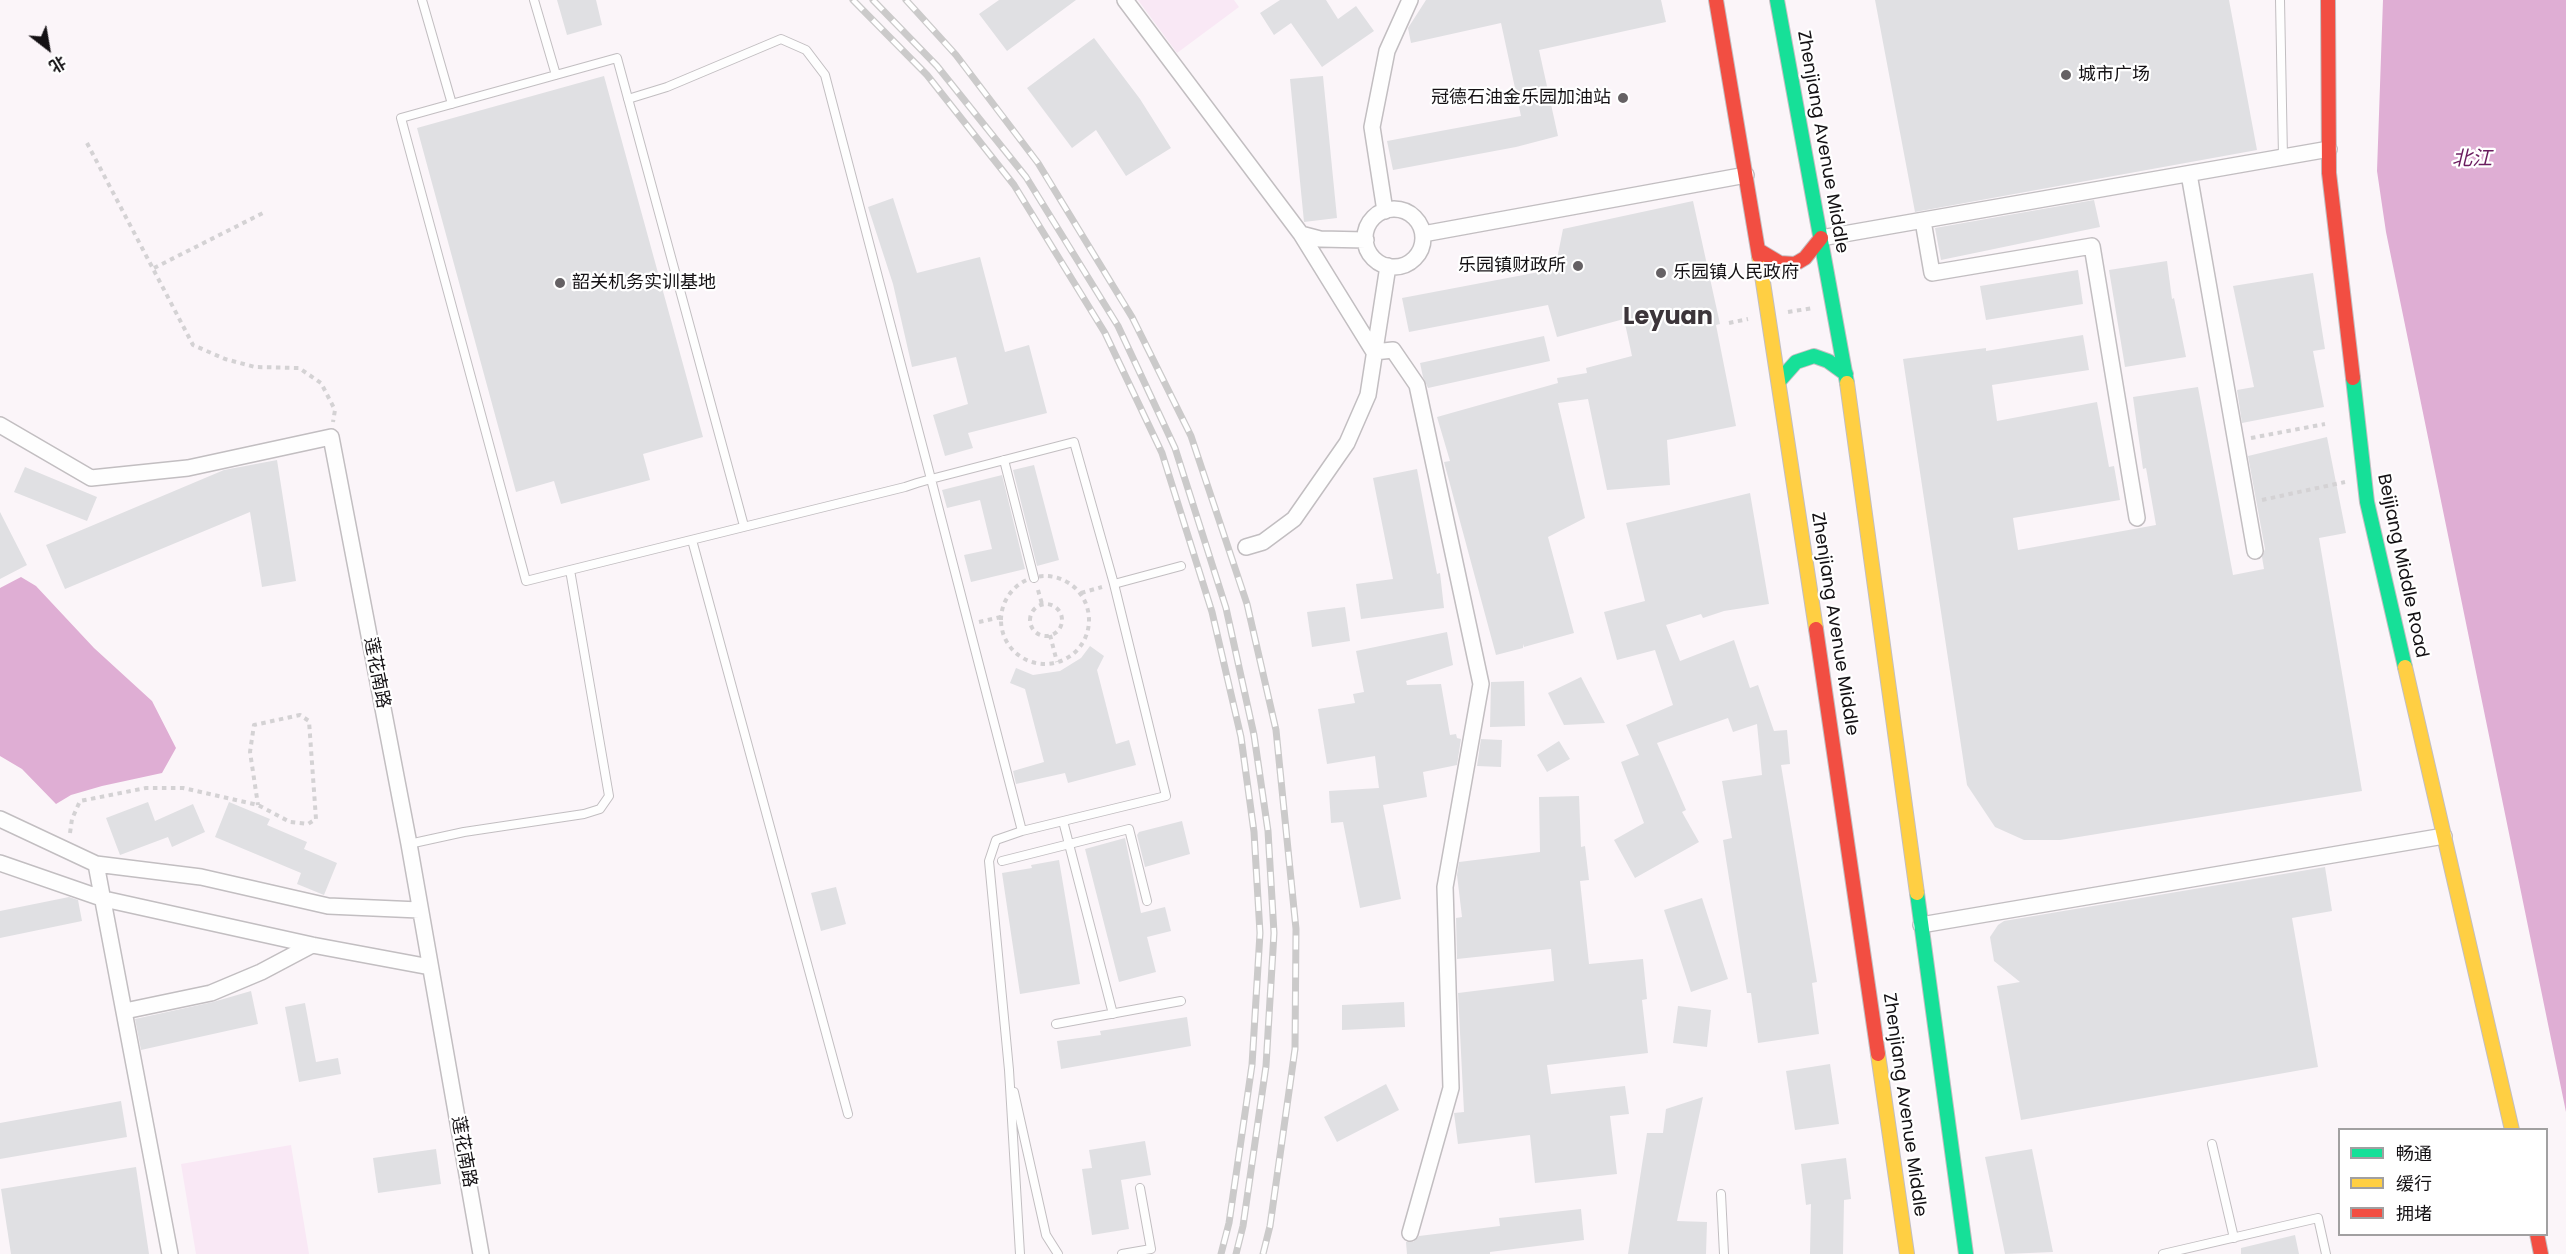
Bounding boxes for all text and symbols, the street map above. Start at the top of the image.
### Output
north arrow [18,18,78,78]
street label: Zhenjiang Avenue Middle [1792,29,1852,255]
text: 北 [45,50,70,78]
place label: 城市广场 [2078,64,2150,86]
marker: 城市广场 [2059,68,2073,82]
place label: 冠德石油金乐园加油站 [1431,87,1611,109]
marker: 冠德石油金乐园加油站 [1616,91,1630,105]
water label: 北江 [2452,148,2492,172]
place label: 乐园镇财政所 [1458,255,1566,277]
marker: 乐园镇财政所 [1571,259,1585,273]
place label: 乐园镇人民政府 [1673,262,1799,284]
marker: 乐园镇人民政府 [1654,266,1668,280]
place label: 韶关机务实训基地 [572,272,716,294]
marker: 韶关机务实训基地 [553,276,567,290]
district label: Leyuan [1623,304,1713,332]
street label: Beijiang Middle Road [2372,472,2432,660]
street label: Zhenjiang Avenue Middle [1806,511,1862,737]
street label: 莲花南路 [359,636,393,710]
street label: Zhenjiang Avenue Middle [1878,992,1930,1218]
street label: 莲花南路 [446,1115,480,1189]
legend [2338,1128,2548,1236]
text: 畅通 [2396,1141,2432,1166]
text: 缓行 [2396,1171,2432,1196]
text: 拥堵 [2396,1201,2432,1226]

